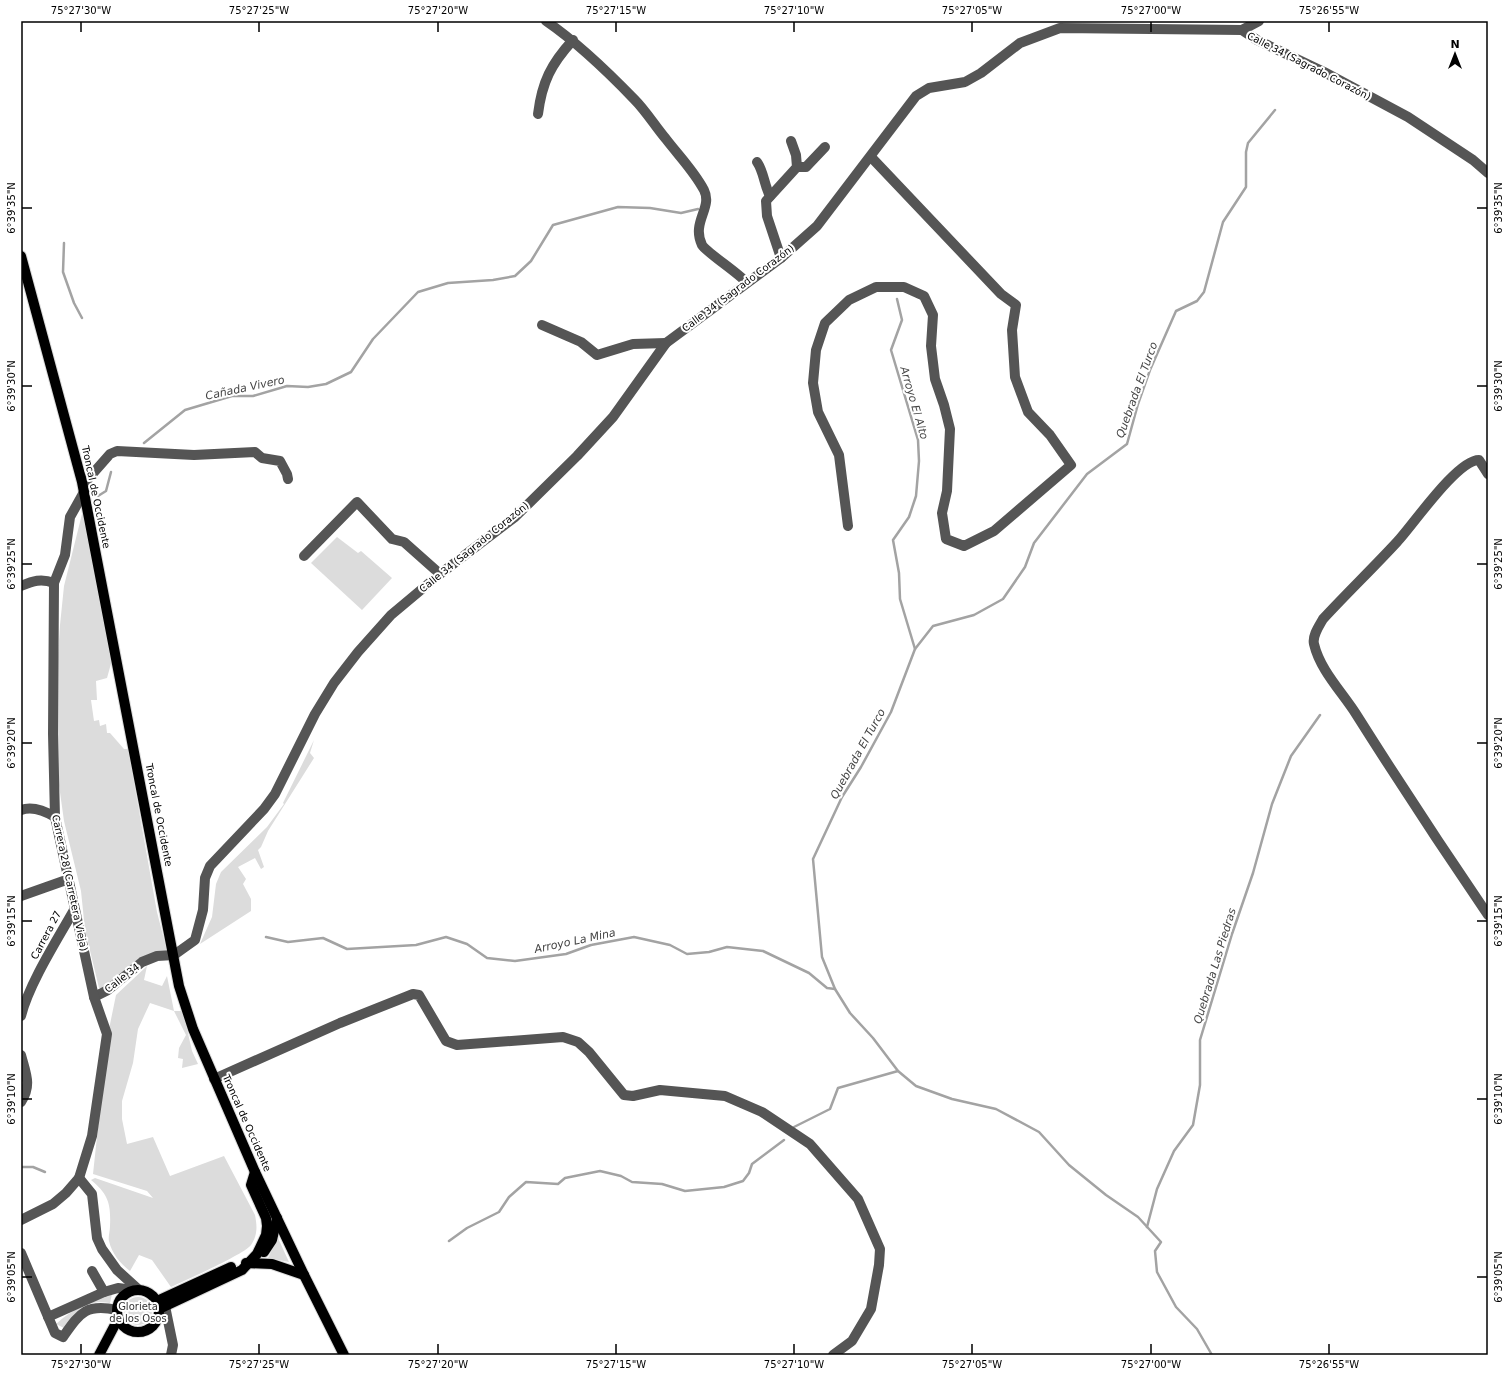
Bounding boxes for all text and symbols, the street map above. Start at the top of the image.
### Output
text: 75°27'30"W [51,5,111,16]
text: 75°27'25"W [229,5,289,16]
text: 75°27'20"W [408,5,468,16]
text: 75°27'15"W [586,5,646,16]
text: 75°27'10"W [764,5,824,16]
text: 75°27'05"W [942,5,1002,16]
text: 75°27'00"W [1121,5,1181,16]
text: 75°26'55"W [1299,5,1359,16]
street label: Calle 34 (Sagrado Corazón) [1245,30,1373,102]
north arrow [1435,34,1475,74]
text: N [1450,38,1460,51]
text: 6°39'35"N [6,182,17,234]
text: 6°39'35"N [1493,182,1504,234]
street label: Calle 34 (Sagrado Corazón) [680,242,796,334]
water label: Quebrada El Turco [1114,340,1161,440]
text: 6°39'30"N [6,360,17,412]
text: 6°39'30"N [1493,360,1504,412]
water label: Arroyo El Alto [897,364,931,441]
water label: Cañada Vivero [204,373,286,403]
street label: Troncal de Occidente [80,444,112,549]
street label: Calle 34 (Sagrado Corazón) [417,499,531,595]
text: 6°39'25"N [6,538,17,590]
text: 6°39'25"N [1493,538,1504,590]
water label: Quebrada El Turco [828,706,888,801]
text: 6°39'20"N [6,717,17,769]
text: 6°39'20"N [1493,717,1504,769]
street label: Troncal de Occidente [143,762,174,867]
street label: Carrera 28 (Carretera Vieja) [50,814,90,952]
text: 6°39'15"N [6,895,17,947]
text: 6°39'15"N [1493,895,1504,947]
water label: Quebrada Las Piedras [1191,906,1239,1025]
street label: Carrera 27 [29,909,63,961]
water label: Arroyo La Mina [532,926,617,956]
street label: Calle 34 [103,961,141,995]
street label: Troncal de Occidente [220,1072,273,1173]
text: 6°39'10"N [6,1073,17,1125]
text: 6°39'10"N [1493,1073,1504,1125]
text: 6°39'05"N [6,1251,17,1303]
text: 6°39'05"N [1493,1251,1504,1303]
park label: Glorieta de los Osos [109,1301,167,1324]
text: 75°27'30"W [51,1359,111,1370]
text: 75°27'25"W [229,1359,289,1370]
text: 75°27'20"W [408,1359,468,1370]
text: 75°27'15"W [586,1359,646,1370]
text: 75°27'10"W [764,1359,824,1370]
text: 75°27'05"W [942,1359,1002,1370]
text: 75°27'00"W [1121,1359,1181,1370]
text: 75°26'55"W [1299,1359,1359,1370]

